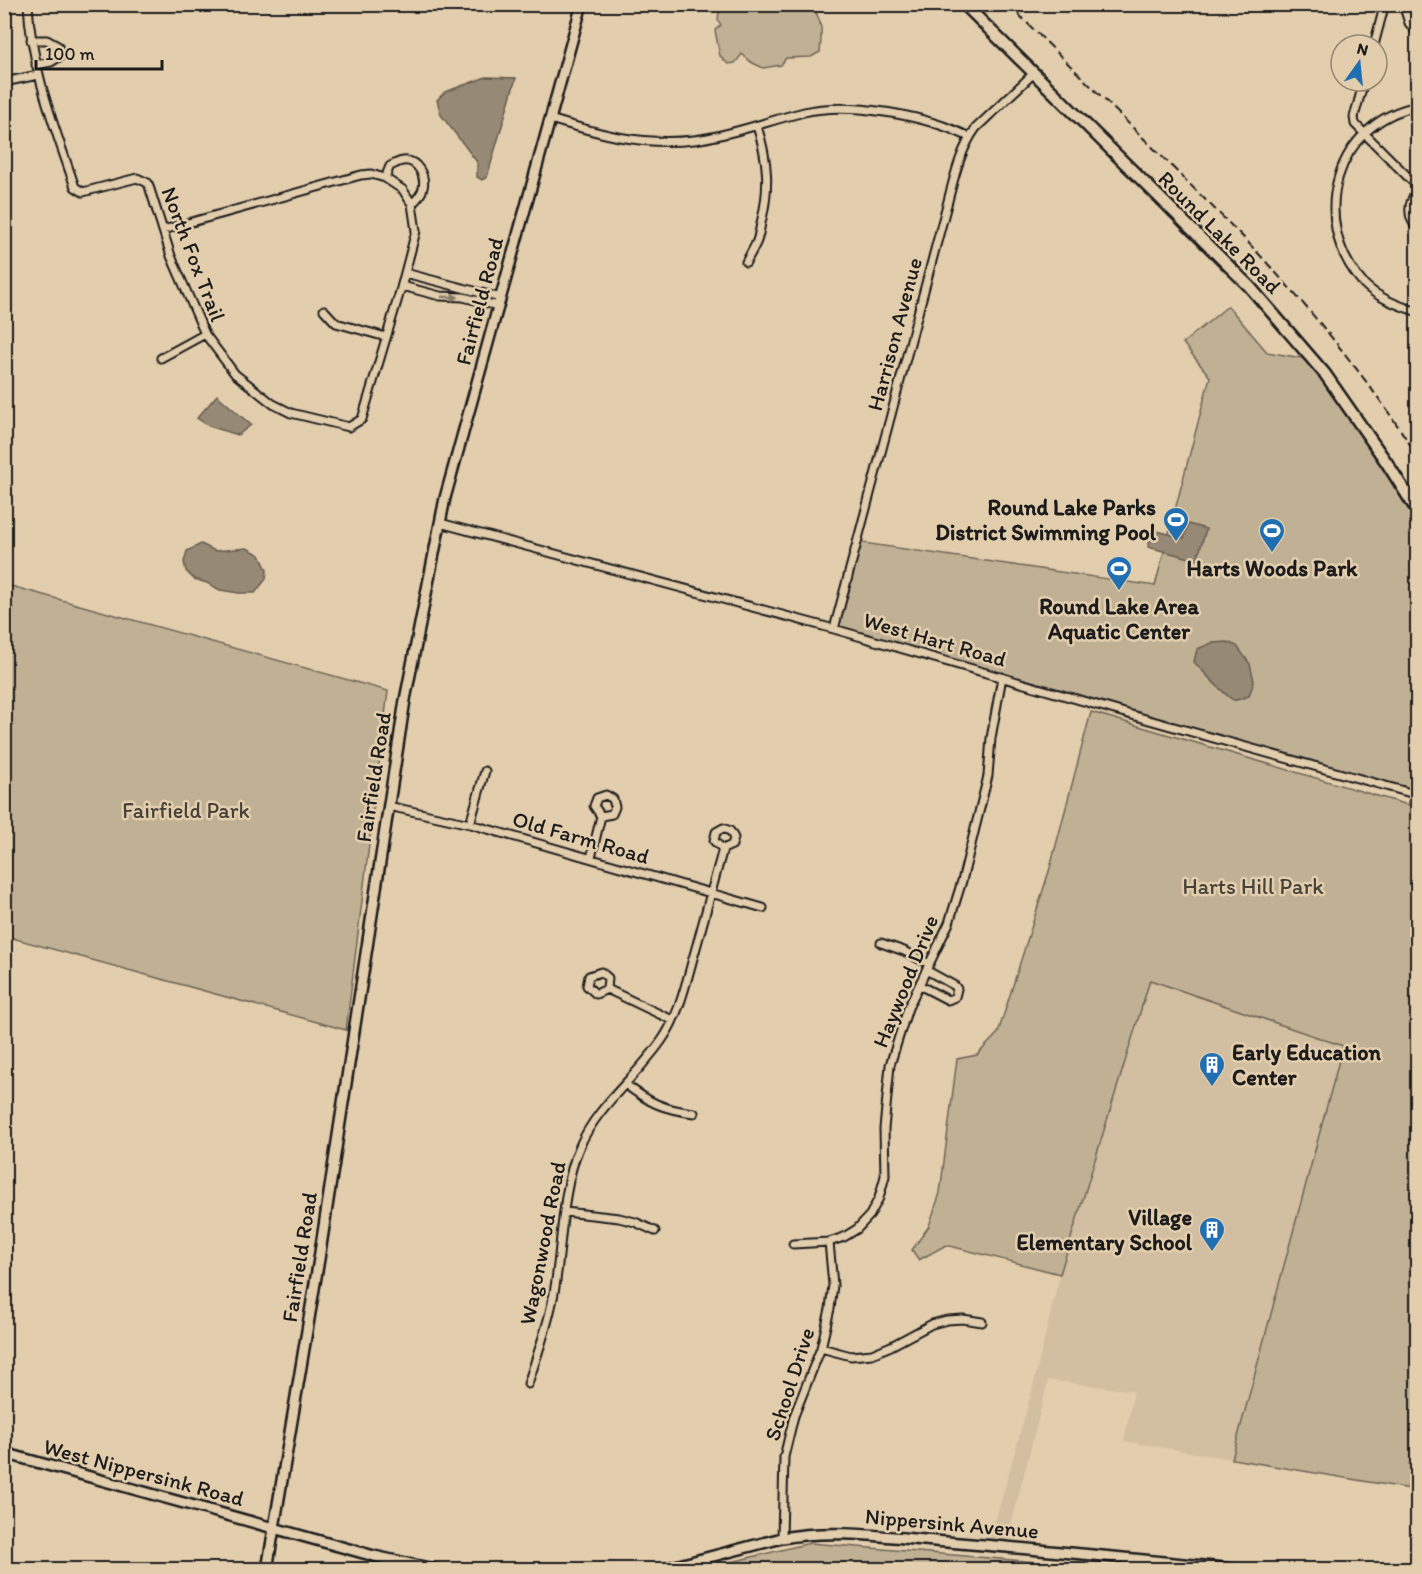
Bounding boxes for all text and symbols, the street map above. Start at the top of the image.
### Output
scale bar [36,33,162,71]
north arrow [1329,33,1389,93]
text: N [1355,38,1370,60]
text: 100 m [45,43,95,65]
street label: Round Lake Road [1152,165,1287,300]
street label: North Fox Trail [155,183,232,325]
street label: Fairfield Road [449,234,510,368]
street label: Harrison Avenue [861,254,928,414]
one-way arrow [440,292,459,301]
place label: Round Lake Parks District Swimming Pool [935,494,1157,546]
sports icon: Round Lake Parks District Swimming Pool [1161,505,1191,543]
sports icon: Harts Woods Park [1257,516,1287,554]
sports icon: Round Lake Area Aquatic Center [1104,554,1134,592]
place label: Harts Woods Park [1187,555,1358,582]
place label: Round Lake Area Aquatic Center [1039,593,1199,645]
street label: West Hart Road [860,606,1010,673]
street label: Fairfield Road [350,710,397,844]
park label: Fairfield Park [122,797,250,824]
street label: Old Farm Road [509,805,653,870]
park label: Harts Hill Park [1182,873,1324,900]
street label: Haywood Drive [867,911,944,1051]
place label: Early Education Center [1232,1039,1382,1091]
building icon: Early Education Center [1197,1050,1227,1088]
street label: Wagonwood Road [513,1159,572,1327]
street label: Fairfield Road [276,1190,323,1324]
place label: Village Elementary School [1017,1204,1193,1256]
building icon: Village Elementary School [1197,1215,1227,1253]
street label: School Drive [759,1324,820,1444]
street label: West Nippersink Road [41,1433,247,1512]
street label: Nippersink Avenue [864,1502,1040,1545]

